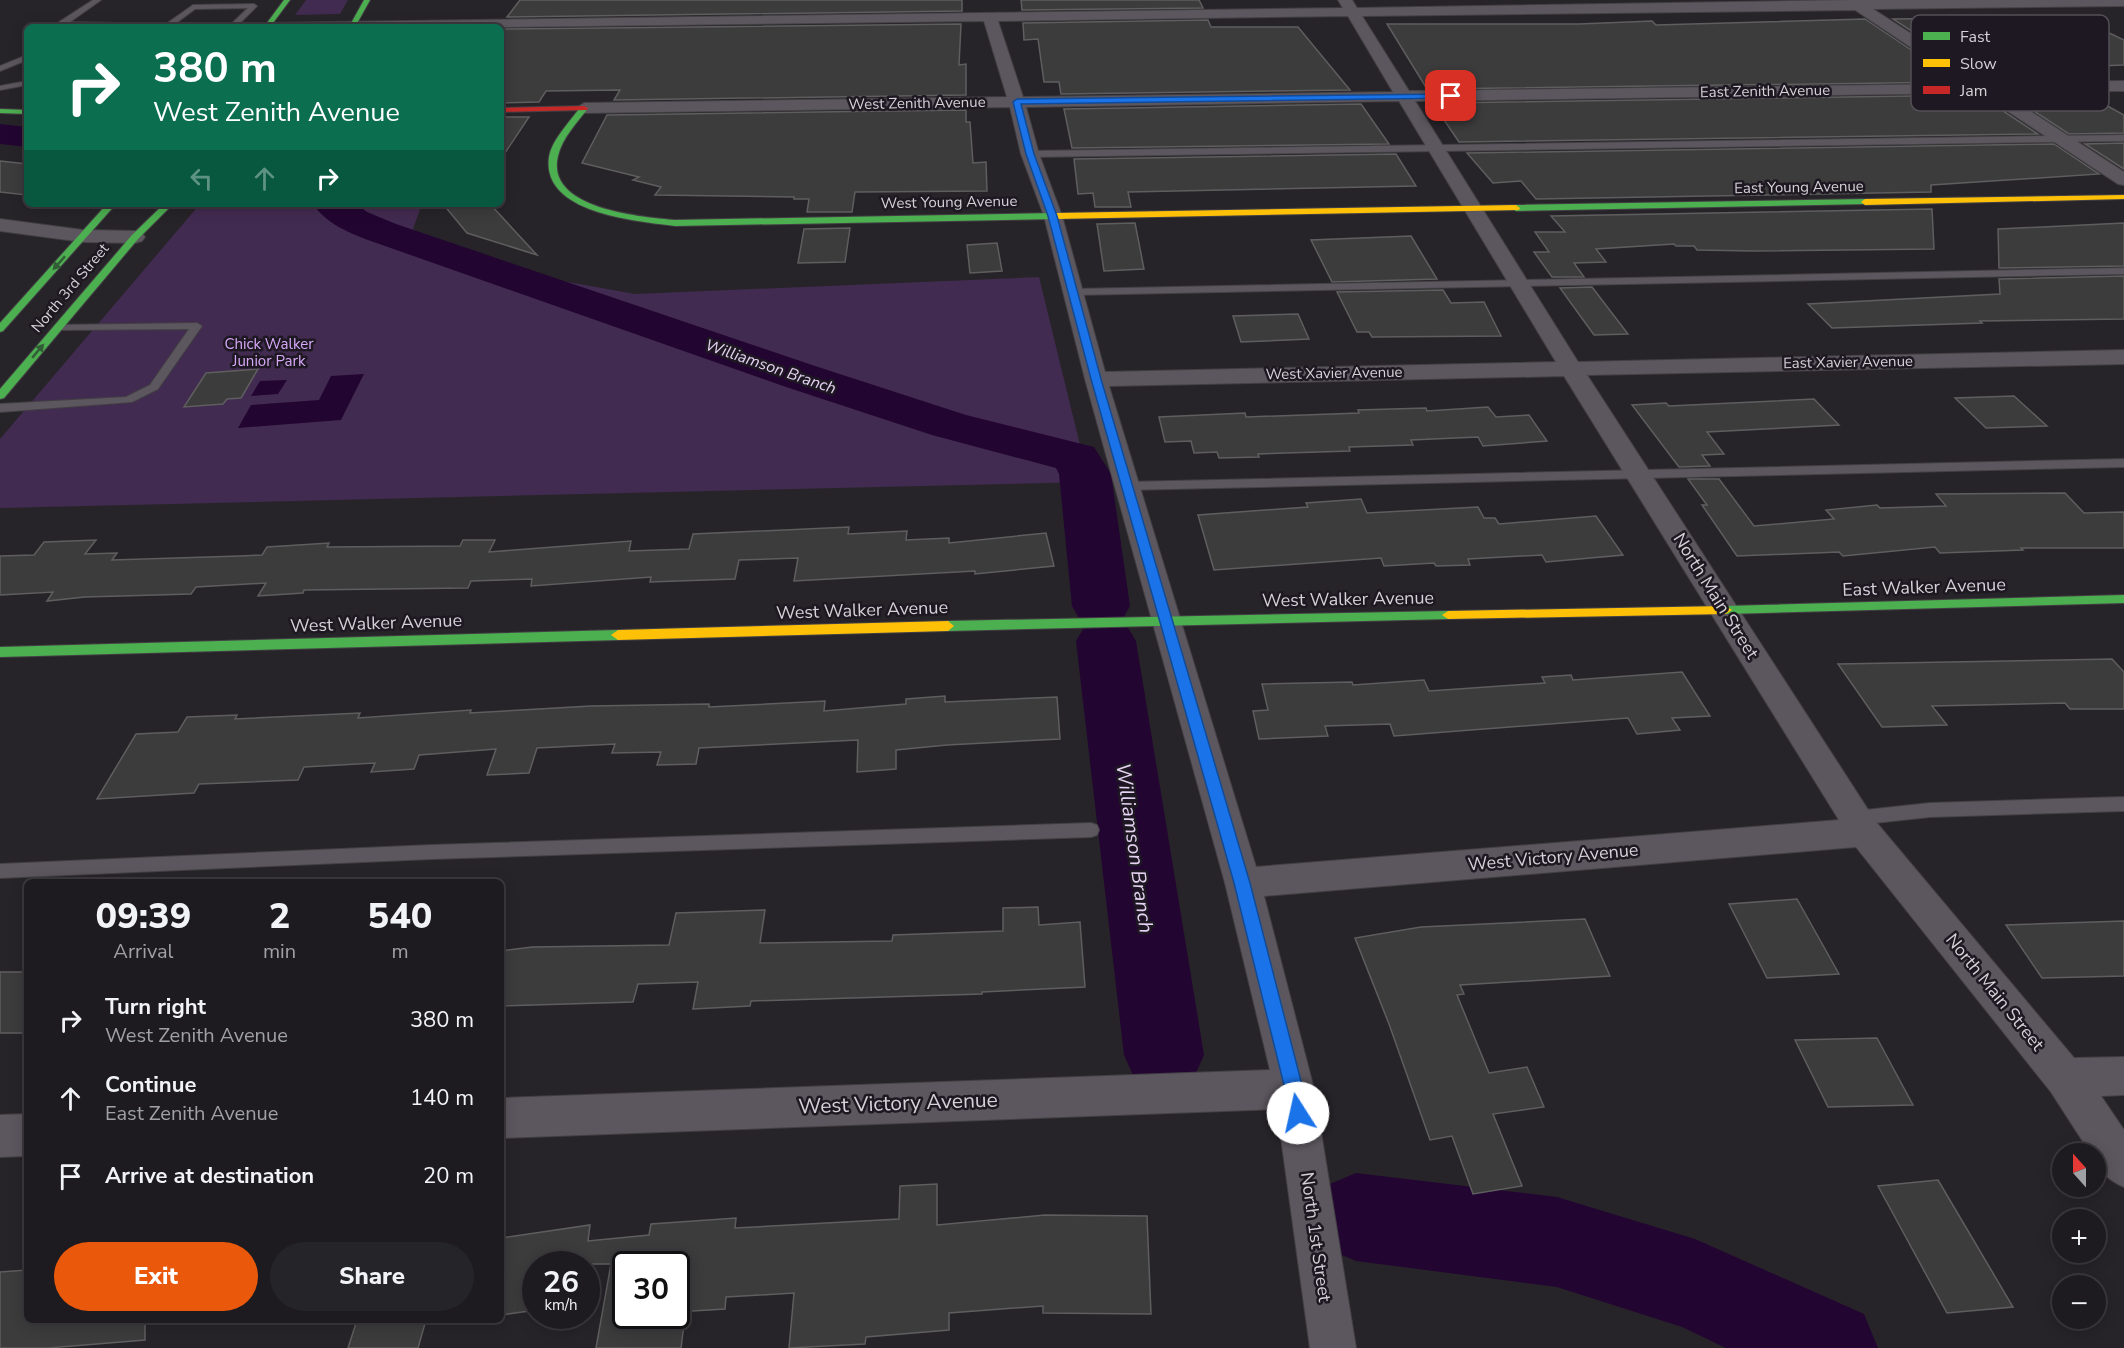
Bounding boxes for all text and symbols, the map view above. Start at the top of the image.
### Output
legend [1911,15,2109,111]
text: Fast [1960,26,1991,48]
text: 380 m [153,40,277,97]
icon: right [54,48,132,126]
text: Slow [1960,53,1997,75]
pin [1425,70,1476,121]
icon: arrive [1434,79,1467,112]
street label: East Zenith Avenue [1700,80,1830,102]
text: Jam [1959,80,1987,102]
street label: West Zenith Avenue [848,92,986,114]
text: West Zenith Avenue [153,94,400,131]
icon: left [185,162,218,195]
icon: ahead [248,162,281,195]
icon: right [311,162,344,195]
street label: East Young Avenue [1734,176,1864,198]
street label: West Young Avenue [881,191,1017,213]
street label: North 3rd Street [27,239,114,337]
one-way arrow [53,255,66,270]
park label: Chick Walker Junior Park [224,334,314,371]
water label: Williamson Branch [702,334,839,400]
one-way arrow [31,344,44,359]
street label: East Xavier Avenue [1783,351,1913,373]
street label: West Xavier Avenue [1265,362,1403,384]
street label: North Main Street [1668,528,1765,664]
street label: East Walker Avenue [1842,572,2006,602]
street label: West Walker Avenue [1262,585,1434,613]
street label: West Walker Avenue [776,595,948,625]
street label: West Walker Avenue [290,608,462,638]
water label: Williamson Branch [1109,761,1160,935]
street label: West Victory Avenue [1467,838,1639,876]
text: 09:39 [96,892,191,941]
text: 2 [269,892,290,941]
text: 540 [368,892,432,941]
street label: North Main Street [1940,928,2050,1056]
text: Arrival [113,938,174,965]
text: min [263,938,296,965]
text: m [391,938,409,965]
text: Turn right [105,992,206,1022]
icon: right [54,1004,87,1037]
text: 380 m [410,1005,474,1035]
text: West Zenith Avenue [105,1022,288,1049]
text: Continue [105,1070,196,1100]
position arrow [1266,1081,1330,1145]
icon: ahead [54,1082,87,1115]
text: 140 m [410,1083,474,1113]
street label: West Victory Avenue [798,1086,998,1120]
text: East Zenith Avenue [105,1100,278,1127]
north arrow [2052,1143,2106,1197]
map controls [2052,1143,2106,1329]
icon: arrive [54,1160,87,1193]
text: Arrive at destination [105,1161,314,1191]
text: 20 m [423,1161,474,1191]
street label: North 1st Street [1295,1171,1337,1304]
button: + [2052,1209,2106,1263]
button: Exit [54,1242,258,1311]
button: Share [270,1242,474,1311]
speed limit sign: 30 [612,1251,690,1329]
text: 26 [543,1262,579,1303]
button: − [2052,1275,2106,1329]
text: km/h [544,1295,578,1315]

